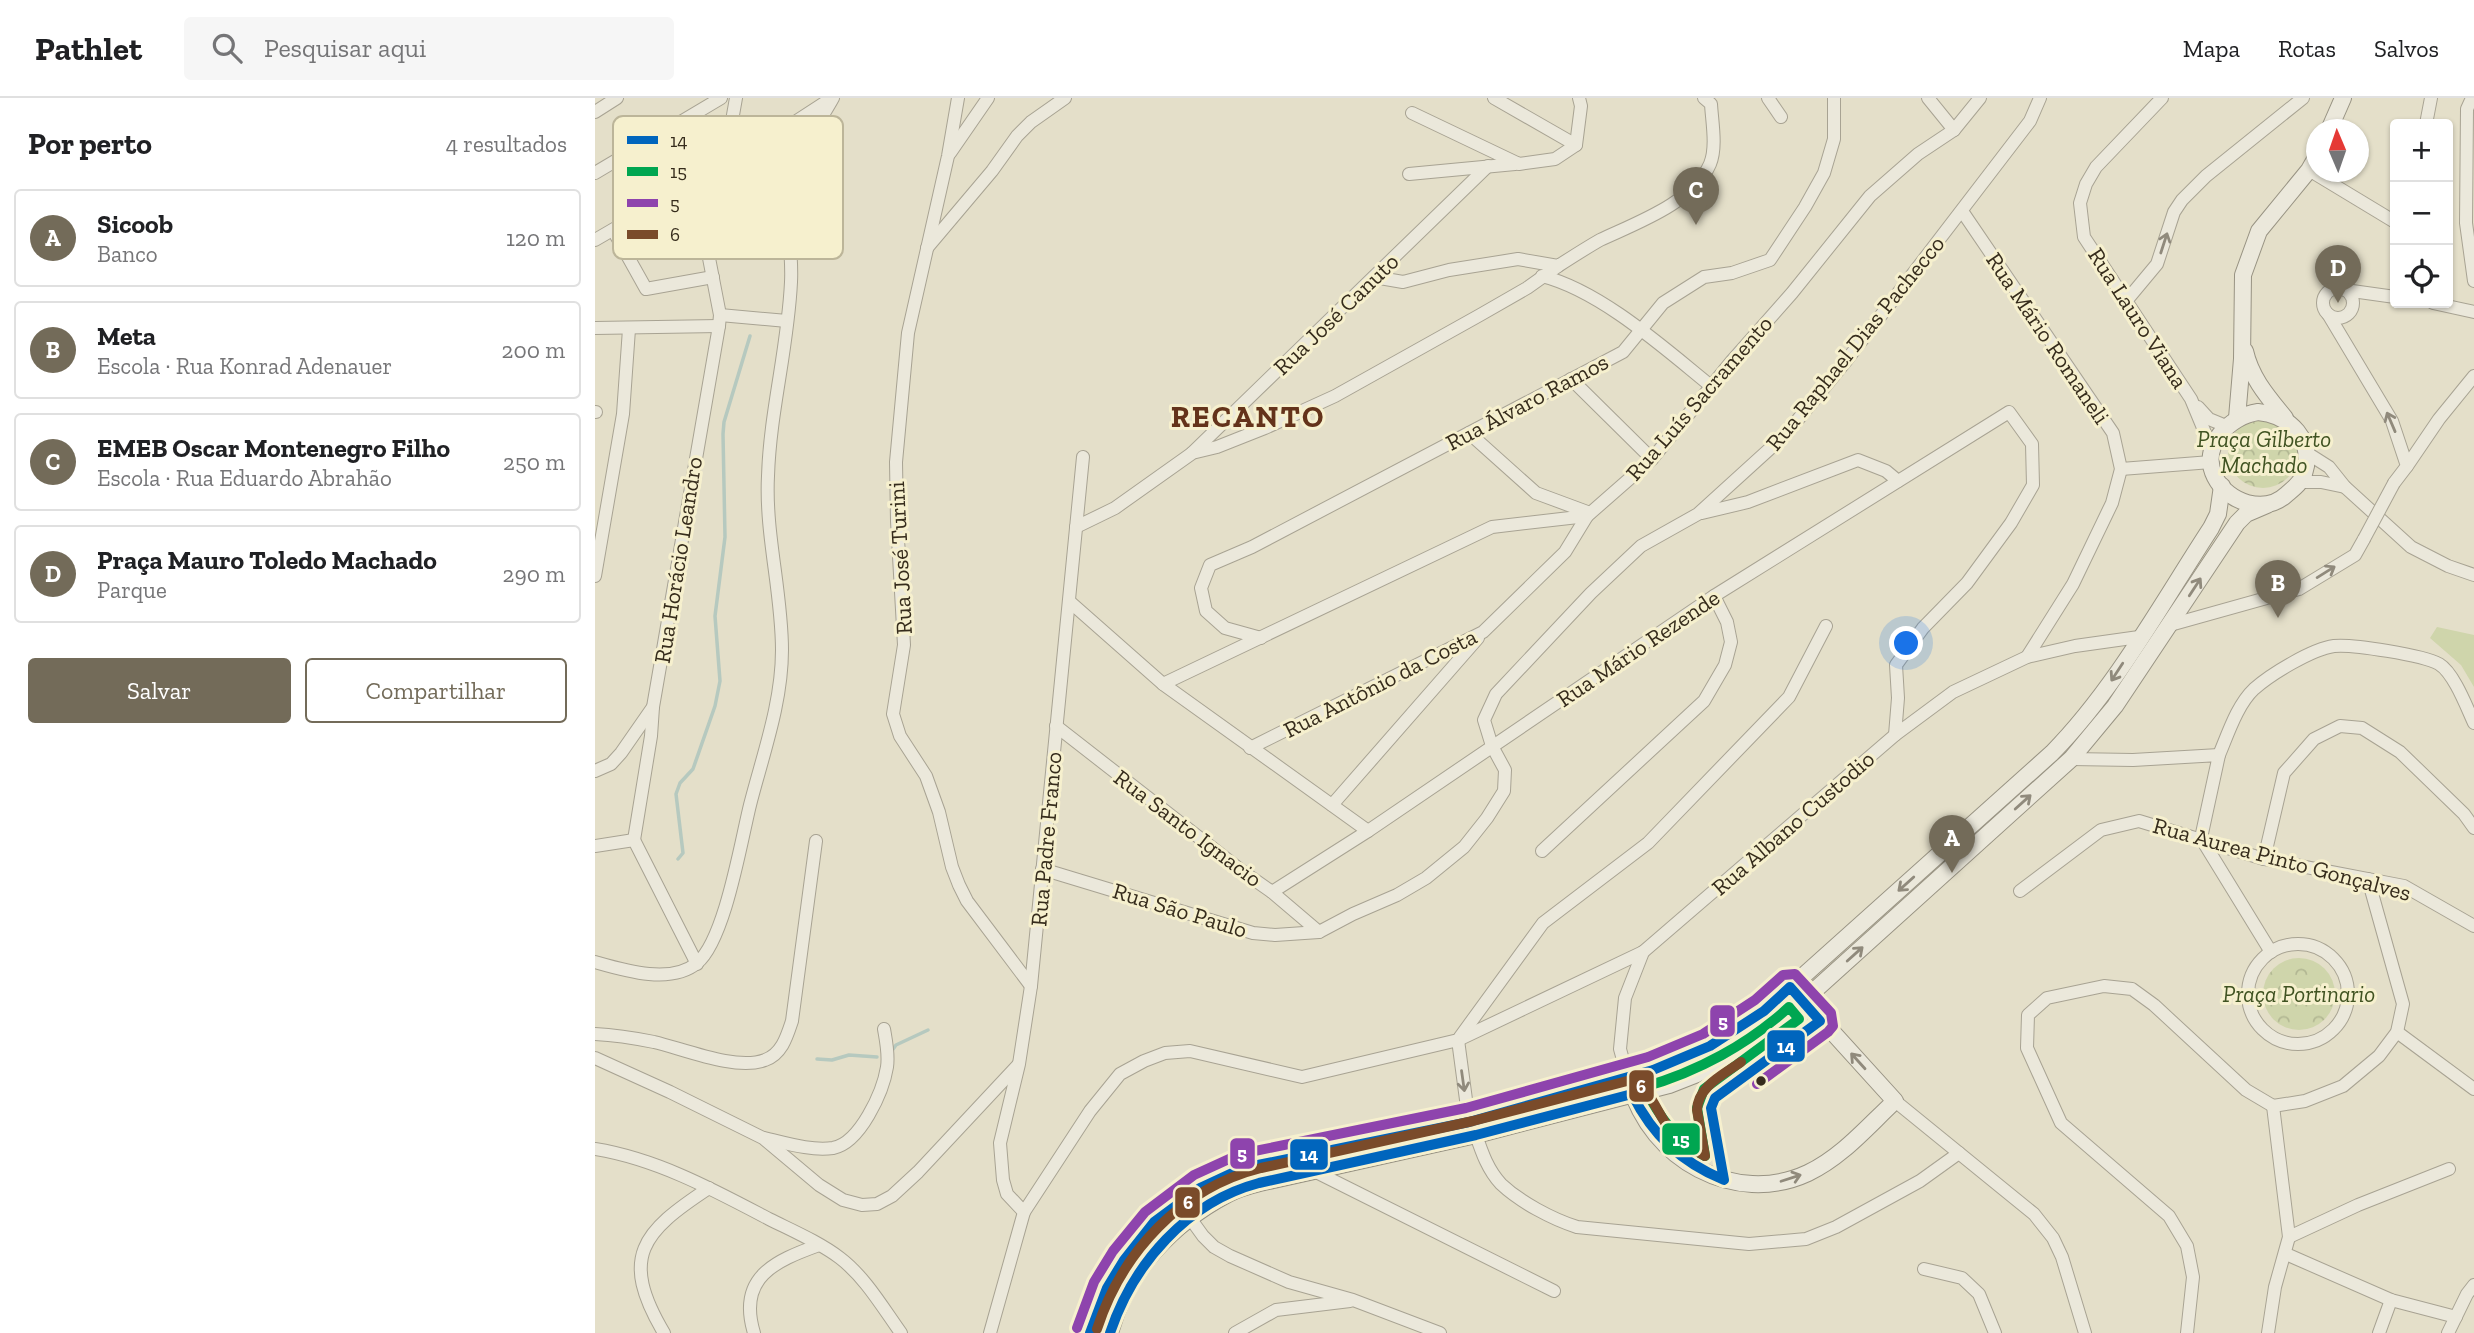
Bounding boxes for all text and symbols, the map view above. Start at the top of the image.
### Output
search box [184,17,674,80]
text: Pathlet [35,29,142,68]
icon: search [208,29,246,67]
text: Pesquisar aqui [264,32,426,64]
text: Mapa [2183,34,2240,63]
text: Rotas [2278,34,2336,63]
text: Salvos [2374,34,2439,63]
legend [613,116,843,259]
north arrow [2306,119,2369,182]
map controls [2390,119,2453,308]
button: + [2390,119,2453,182]
text: Por perto [28,126,152,162]
text: 14 [670,129,688,152]
text: 4 resultados [446,130,567,158]
text: 15 [670,160,687,183]
pin: C [1673,167,1719,225]
button: − [2390,182,2453,245]
text: 5 [670,192,680,215]
text: Sicoob [97,208,173,240]
text: 6 [670,223,680,246]
text: A [45,224,61,252]
text: 120 m [506,224,565,252]
street label: Rua Raphael Dias Pachecco [1760,230,1950,456]
one-way arrow [2158,232,2171,254]
text: Banco [97,240,158,268]
street label: Rua Lauro Viana [2082,242,2194,394]
pin: D [2315,245,2361,303]
button: locate [2390,245,2453,308]
street label: Rua José Canuto [1268,247,1404,381]
street label: Rua Mário Romaneli [1980,247,2116,429]
street label: Rua Luís Sacramento [1620,310,1778,486]
text: Meta [97,320,156,352]
text: B [46,336,60,364]
text: 200 m [502,336,565,364]
street label: Rua Álvaro Ramos [1441,347,1613,457]
text: Escola · Rua Konrad Adenauer [97,352,392,380]
district label: RECANTO [1171,399,1325,435]
one-way arrow [2383,412,2396,433]
park label: Praça Gilberto Machado [2197,425,2331,479]
text: EMEB Oscar Montenegro Filho [97,432,450,464]
text: C [46,448,60,476]
text: 250 m [503,448,565,476]
street label: Rua Horácio Leandro [648,455,708,665]
text: Escola · Rua Eduardo Abrahão [97,464,392,492]
street label: Rua José Turini [882,481,918,635]
text: Praça Mauro Toledo Machado [97,544,437,576]
text: D [45,560,61,588]
text: 290 m [503,560,565,588]
pin: B [2255,560,2301,618]
one-way arrow [2316,565,2336,579]
text: Parque [97,576,167,604]
one-way arrow [2188,578,2202,597]
street label: Rua Mário Rezende [1551,583,1725,713]
street label: Rua Antônio da Costa [1279,622,1481,744]
your location [1889,626,1923,660]
button: Salvar [28,658,291,723]
button: Compartilhar [305,658,567,723]
one-way arrow [2110,662,2124,681]
street label: Rua Albano Custodio [1706,745,1880,901]
street label: Rua Padre Franco [1024,751,1068,927]
street label: Rua Santo Ignacio [1108,763,1268,893]
one-way arrow [2014,794,2032,810]
street label: Rua Aurea Pinto Gonçalves [2150,811,2414,907]
pin: A [1929,815,1975,873]
street label: Rua São Paulo [1110,876,1250,944]
one-way arrow [1897,876,1915,892]
one-way arrow [1845,947,1863,963]
park label: Praça Portinario [2223,980,2375,1008]
line badge: 5 [1709,1004,1736,1038]
text: 5 [1718,1010,1728,1033]
line badge: 14 [1766,1029,1806,1063]
text: 14 [1777,1035,1795,1058]
one-way arrow [1850,1052,1866,1070]
one-way arrow [1457,1069,1470,1092]
line badge: 6 [1628,1069,1655,1103]
unlabelled marker [1754,1074,1768,1088]
text: 6 [1636,1075,1646,1098]
line badge: 15 [1661,1122,1701,1156]
text: 15 [1672,1128,1690,1151]
line badge: 5 [1229,1137,1256,1170]
line badge: 14 [1289,1138,1329,1171]
text: 5 [1237,1142,1247,1165]
text: 14 [1300,1143,1318,1166]
one-way arrow [1780,1171,1802,1184]
line badge: 6 [1174,1186,1201,1219]
text: 6 [1183,1191,1193,1214]

